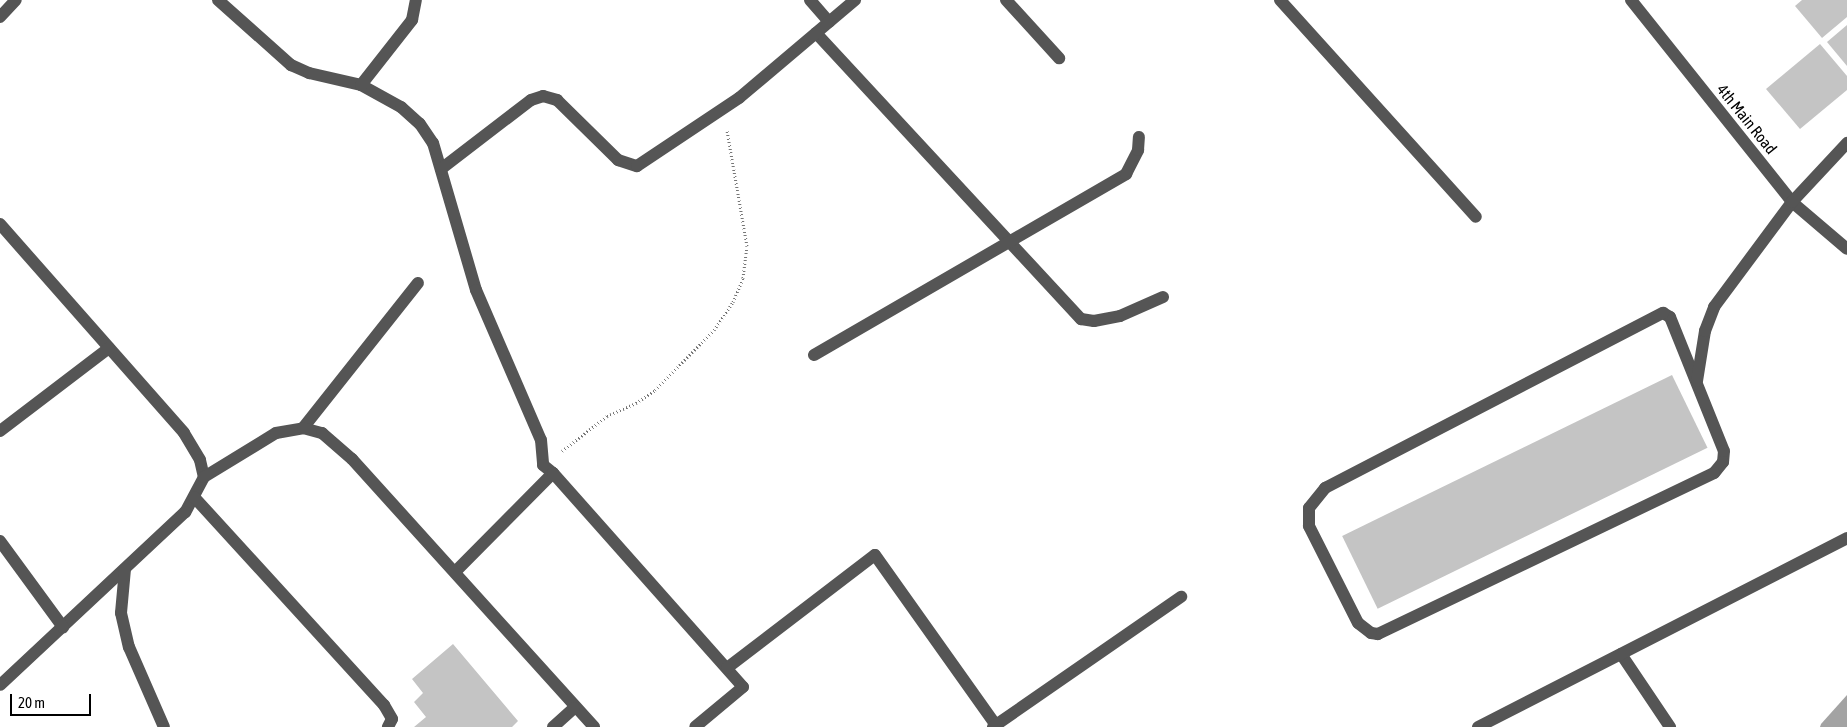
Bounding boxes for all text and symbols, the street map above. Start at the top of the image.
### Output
street label: 4th Main Road [1713,80,1781,158]
scale bar [12,684,94,716]
text: 20 m [18,694,45,711]

